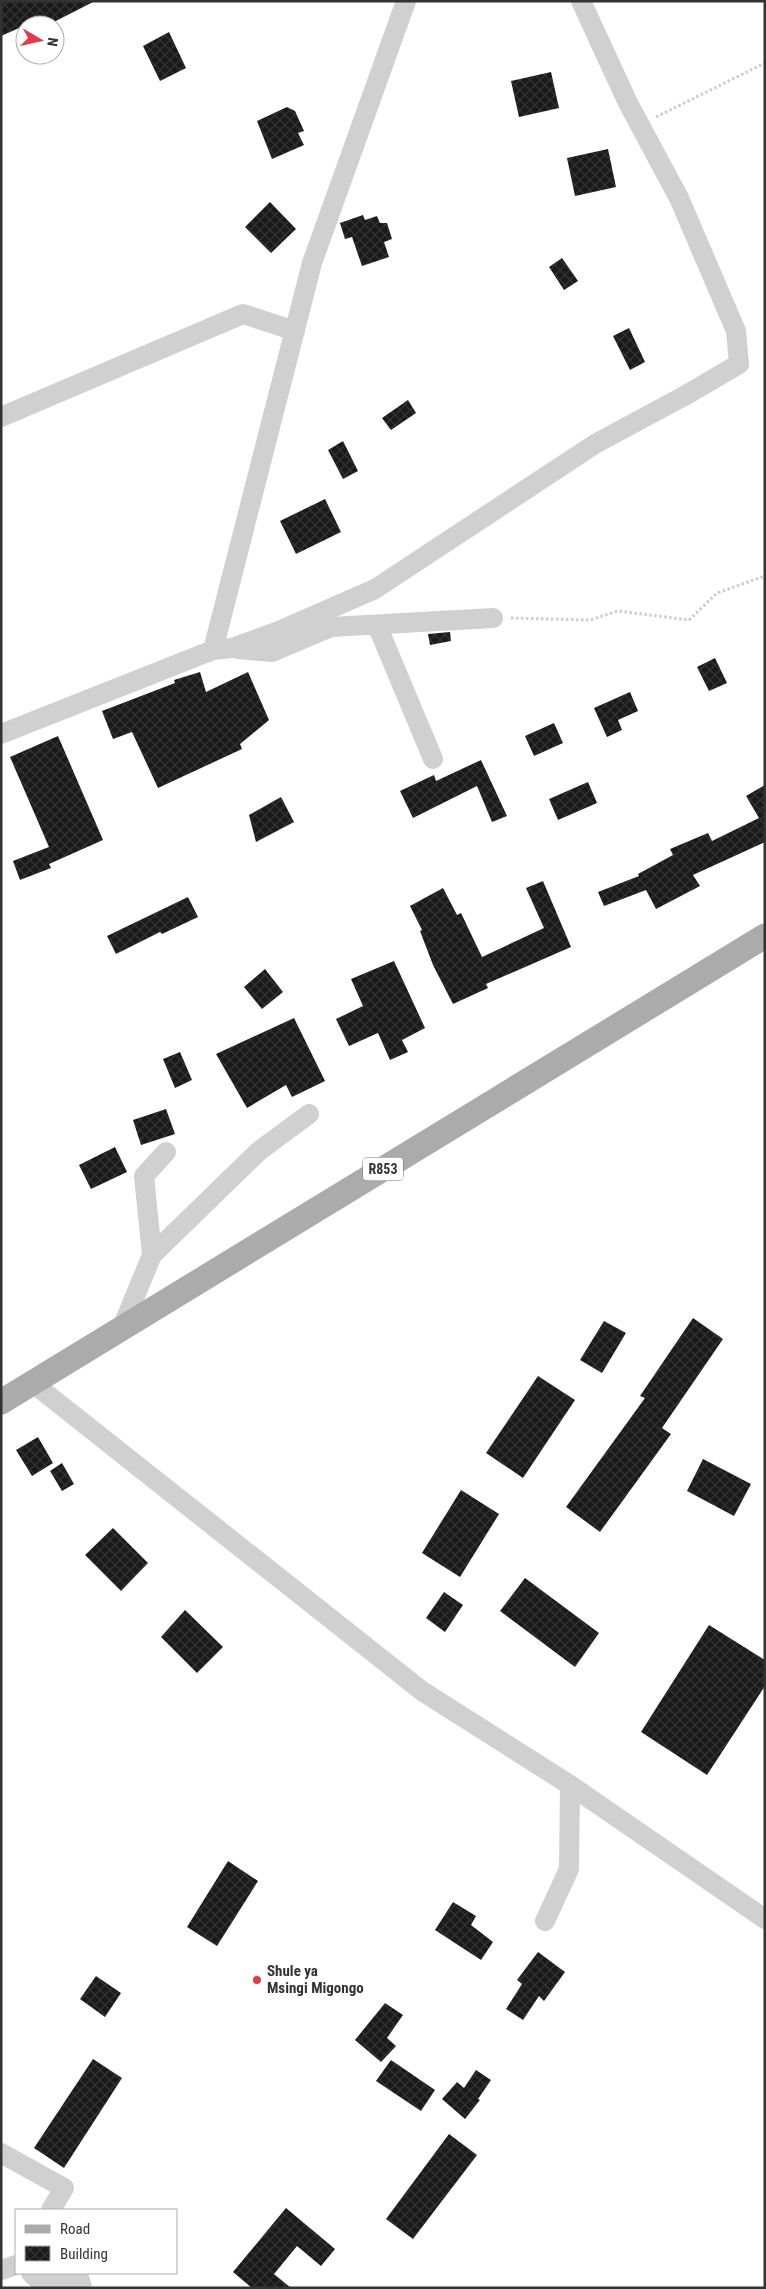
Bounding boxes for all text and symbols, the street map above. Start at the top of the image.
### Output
north arrow [15,15,65,65]
text: N [44,37,61,48]
road number: R853 [363,1158,403,1180]
place label: Shule ya Msingi Migongo [267,1962,364,1997]
marker: Shule ya Msingi Migongo [251,1974,263,1986]
legend [15,2209,178,2274]
text: Road [60,2220,90,2238]
text: Building [60,2245,108,2263]

